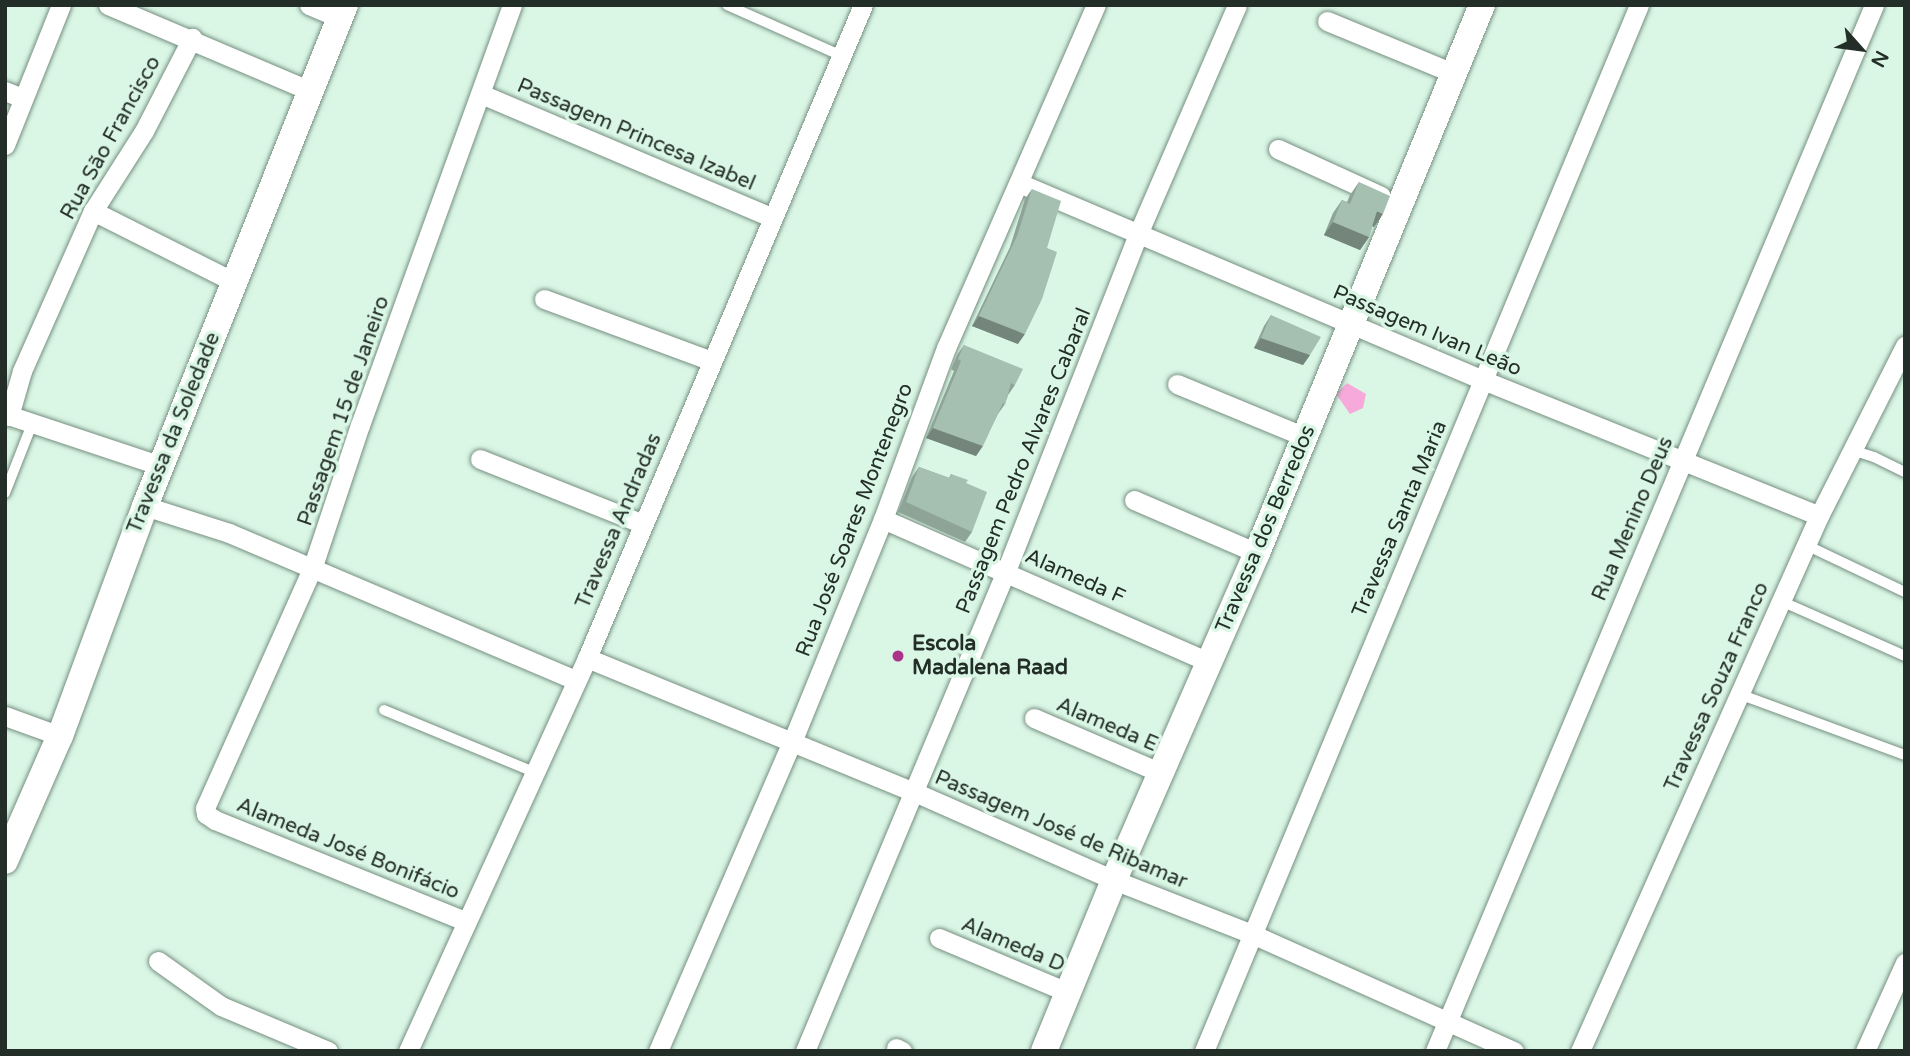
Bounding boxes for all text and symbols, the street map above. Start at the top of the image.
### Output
north arrow [1826,14,1896,84]
text: N [1866,47,1893,71]
street label: Rua São Francisco [56,52,166,224]
street label: Passagem Princesa Izabel [513,73,759,197]
street label: Passagem Ivan Leão [1329,280,1525,382]
street label: Passagem 15 de Janeiro [293,293,395,529]
street label: Passagem Pedro Alvares Cabaral [951,305,1097,617]
street label: Travessa da Soledade [122,329,226,537]
street label: Rua José Soares Montenegro [791,380,919,660]
street label: Travessa Santa Maria [1347,417,1453,621]
street label: Travessa dos Berredos [1211,421,1321,637]
street label: Travessa Andradas [571,430,667,612]
street label: Rua Menino Deus [1587,433,1679,605]
street label: Alameda F [1021,544,1129,610]
street label: Travessa Souza Franco [1659,578,1775,796]
place label: Escola Madalena Raad [912,631,1068,681]
marker: Escola Madalena Raad [890,648,906,664]
street label: Alameda E [1053,692,1161,758]
street label: Passagem José de Ribamar [931,765,1191,895]
street label: Alameda José Bonifácio [233,793,463,905]
street label: Alameda D [957,912,1069,978]

